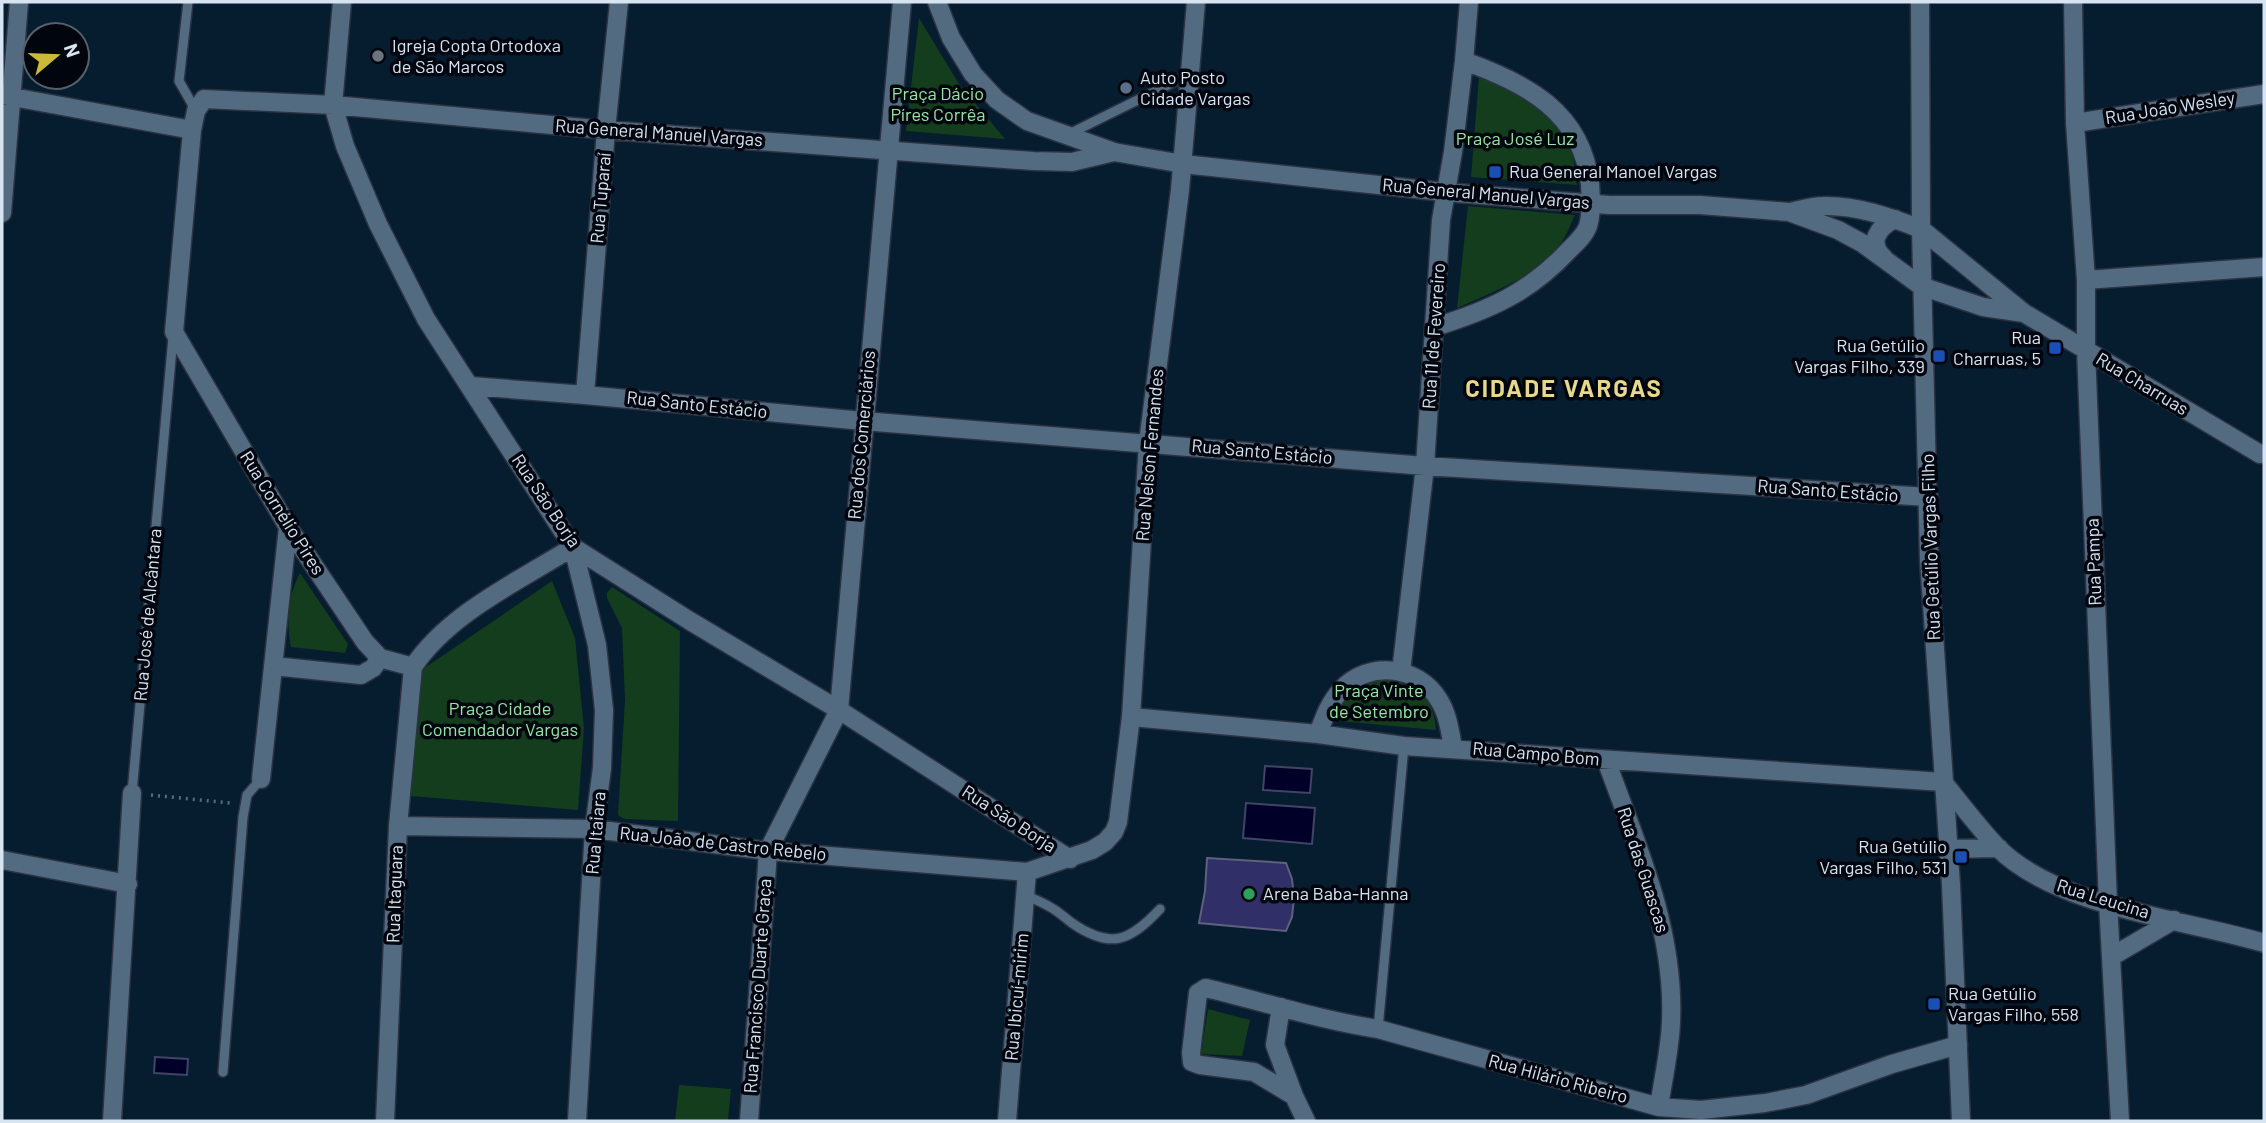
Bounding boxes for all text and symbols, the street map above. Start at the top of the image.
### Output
north arrow [21,21,91,91]
place label: Igreja Copta Ortodoxa de São Marcos [392,34,561,77]
text: N [60,41,85,60]
marker: Igreja Copta Ortodoxa de São Marcos [370,48,386,64]
place label: Auto Posto Cidade Vargas [1140,66,1250,109]
marker: Auto Posto Cidade Vargas [1118,80,1134,96]
park label: Praça Dácio Píres Corrêa [890,82,986,125]
street label: Rua João Wesley [2103,86,2236,128]
street label: Rua General Manuel Vargas [554,114,764,150]
park label: Praça José Luz [1456,127,1574,149]
street label: Rua Tuparaí [585,151,615,244]
place label: Rua General Manoel Vargas [1509,160,1717,182]
marker: Rua General Manoel Vargas [1487,164,1503,180]
street label: Rua General Manuel Vargas [1381,173,1591,213]
street label: Rua 11 de Fevereiro [1417,262,1449,410]
place label: Rua Charruas, 5 [1953,326,2041,369]
place label: Rua Getúlio Vargas Filho, 339 [1794,334,1925,377]
marker: Rua Charruas, 5 [2047,340,2063,356]
street label: Rua Charruas [2092,347,2193,419]
marker: Rua Getúlio Vargas Filho, 339 [1931,348,1947,364]
street label: Rua dos Comerciários [843,349,879,520]
street label: Rua Nelson Fernandes [1130,368,1168,542]
district label: CIDADE VARGAS [1465,373,1663,402]
street label: Rua Santo Estácio [626,386,769,422]
street label: Rua Santo Estácio [1191,434,1333,468]
street label: Rua Cornélio Pires [236,446,330,578]
street label: Rua São Borja [508,450,586,551]
street label: Rua Getúlio Vargas Filho [1916,453,1944,641]
street label: Rua Santo Estácio [1757,474,1899,506]
street label: Rua Pampa [2080,518,2106,606]
street label: Rua José de Alcântara [128,528,166,702]
park label: Praça Vinte de Setembro [1329,679,1429,722]
park label: Praça Cidade Comendador Vargas [422,697,578,740]
street label: Rua Campo Bom [1472,736,1601,770]
street label: Rua São Borja [958,780,1061,857]
street label: Rua Itaiara [580,790,610,875]
street label: Rua das Guascas [1613,804,1675,935]
street label: Rua João de Castro Rebelo [619,821,828,865]
place label: Rua Getúlio Vargas Filho, 531 [1819,835,1947,878]
street label: Rua Itaguara [381,845,407,943]
marker: Rua Getúlio Vargas Filho, 531 [1953,849,1969,865]
street label: Rua Leucina [2054,874,2152,923]
street label: Rua Francisco Duarte Graça [739,878,775,1094]
place label: Arena Baba-Hanna [1263,882,1409,904]
marker: Arena Baba-Hanna [1241,886,1257,902]
street label: Rua Ibicuí-mirim [999,932,1033,1062]
place label: Rua Getúlio Vargas Filho, 558 [1948,982,2079,1025]
marker: Rua Getúlio Vargas Filho, 558 [1926,996,1942,1012]
street label: Rua Hilário Ribeiro [1486,1049,1630,1107]

